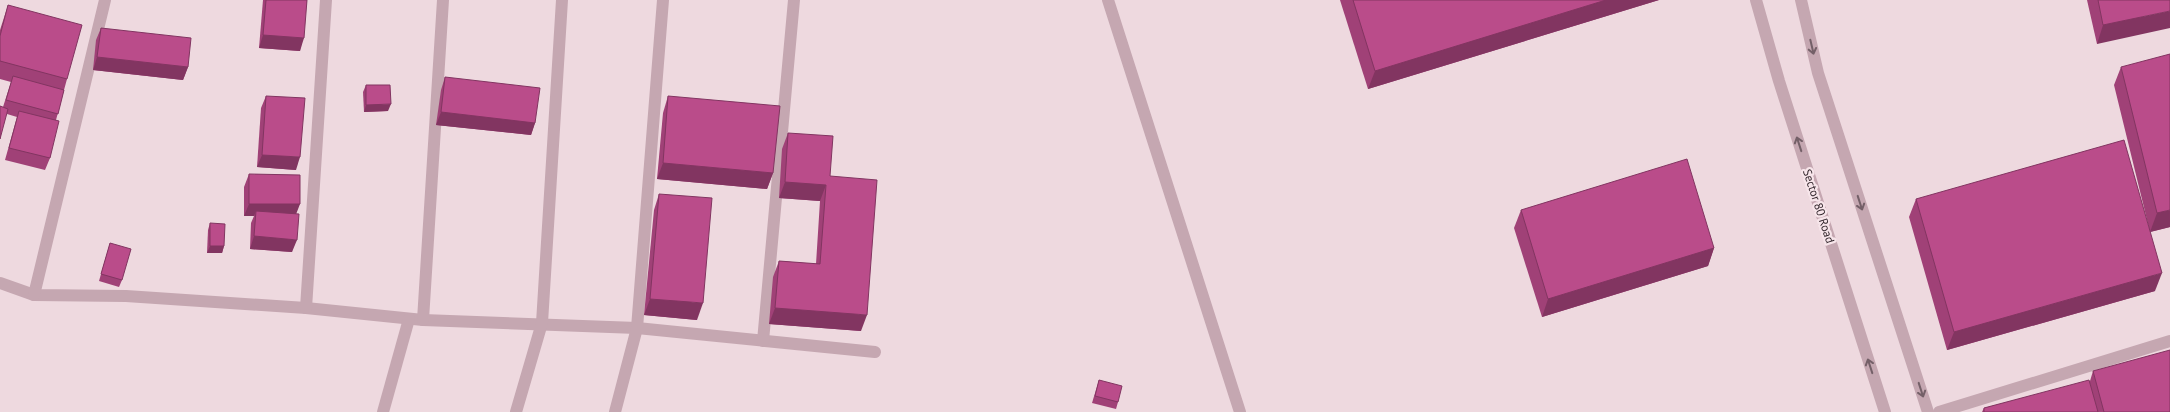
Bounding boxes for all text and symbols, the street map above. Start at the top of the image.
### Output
one-way arrow [1808,39,1817,55]
one-way arrow [1794,137,1803,153]
street label: Sector 80 Road [1800,167,1838,245]
one-way arrow [1856,194,1865,210]
one-way arrow [1865,358,1874,374]
one-way arrow [1917,382,1926,398]

